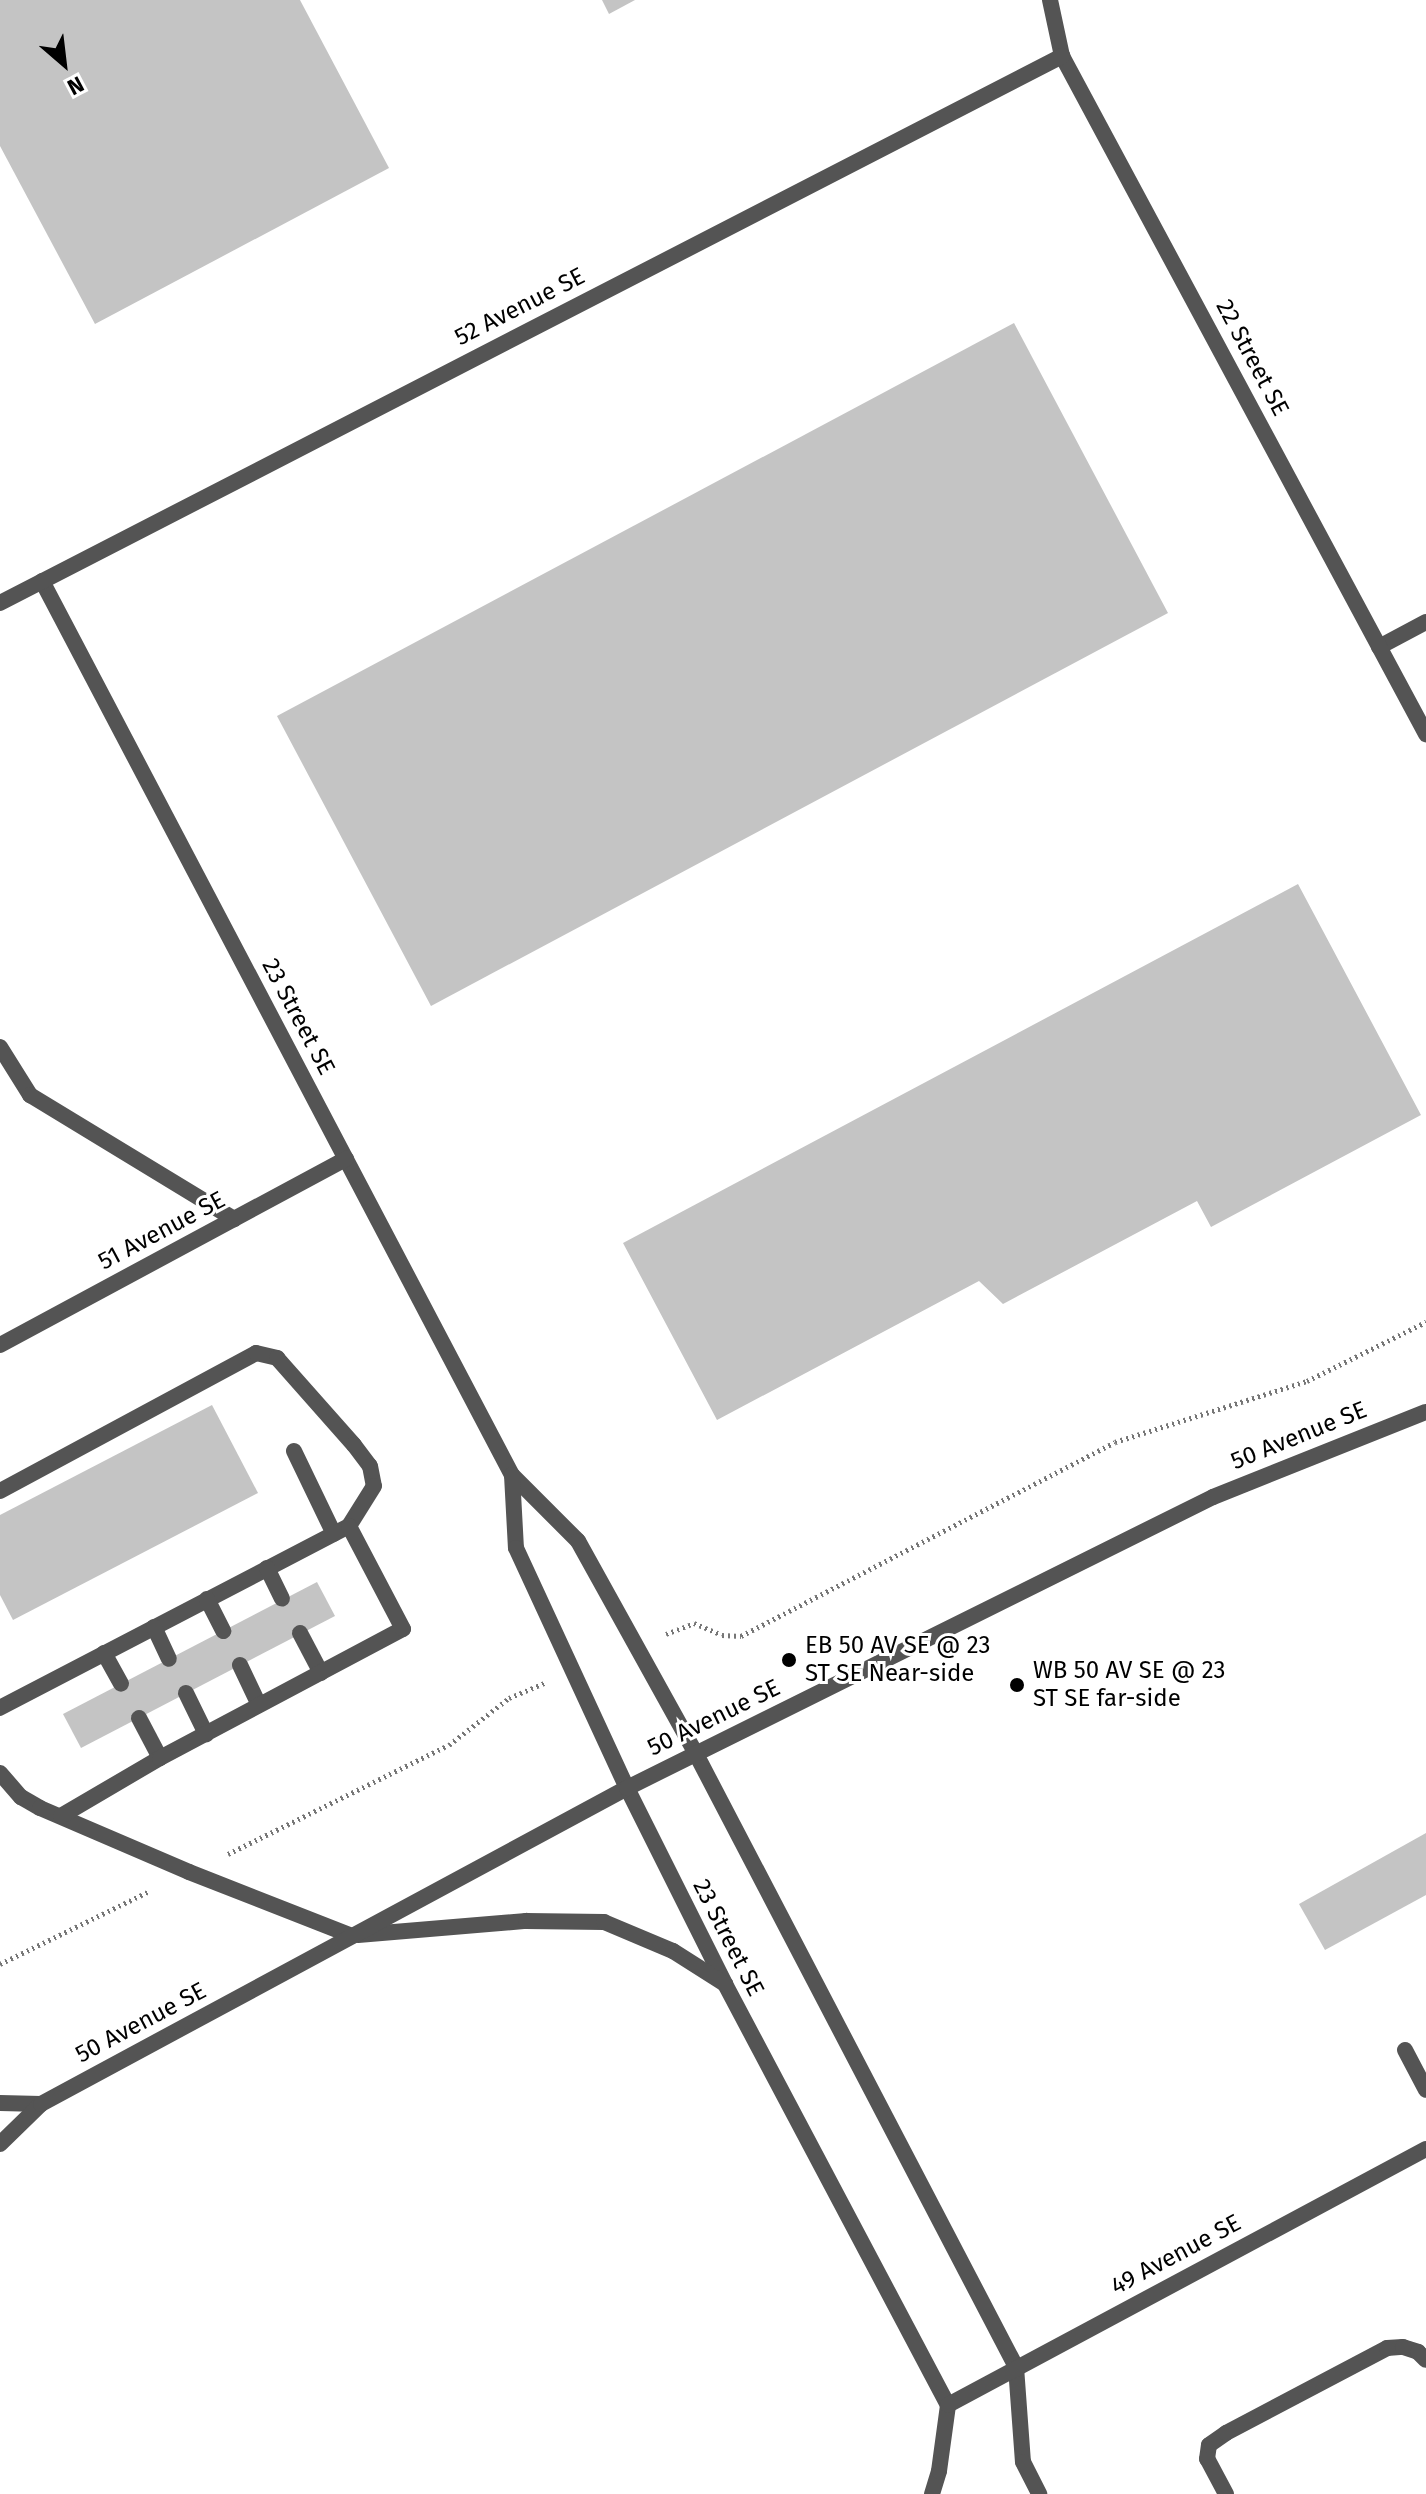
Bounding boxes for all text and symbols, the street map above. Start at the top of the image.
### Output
north arrow [24,24,104,104]
text: N [63,70,88,101]
street label: 52 Avenue SE [450,262,590,352]
street label: 22 Street SE [1209,295,1295,421]
street label: 23 Street SE [255,954,341,1080]
street label: 51 Avenue SE [94,1186,230,1276]
street label: 50 Avenue SE [1227,1396,1371,1476]
place label: EB 50 AV SE @ 23 ST SE Near-side [805,1632,991,1688]
marker: EB 50 AV SE @ 23 ST SE Near-side [780,1651,798,1669]
place label: WB 50 AV SE @ 23 ST SE far-side [1033,1657,1226,1713]
street label: 50 Avenue SE [643,1674,785,1762]
marker: WB 50 AV SE @ 23 ST SE far-side [1008,1676,1026,1694]
street label: 23 Street SE [686,1875,770,2001]
street label: 50 Avenue SE [71,1977,211,2069]
street label: 49 Avenue SE [1106,2209,1246,2301]

